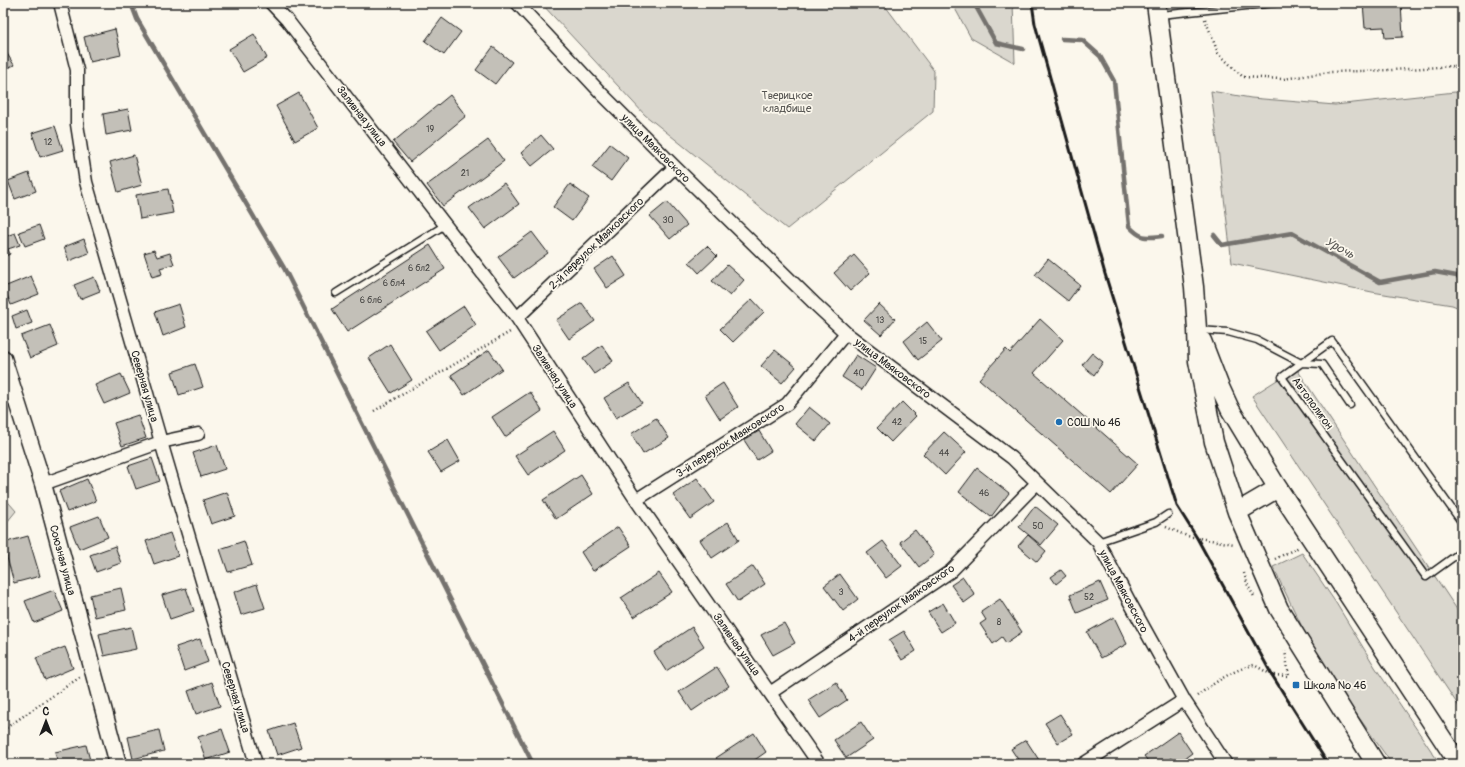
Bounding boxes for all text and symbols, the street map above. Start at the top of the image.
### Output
street label: Заливная улица [334,83,389,149]
park label: Тверицкое кладбище [762,89,813,115]
street label: улица Маяковского [618,111,693,185]
house number: 19 [426,124,434,135]
house number: 12 [44,137,52,148]
house number: 21 [461,168,469,179]
street label: 2-й переулок Маяковского [546,195,646,292]
house number: 30 [662,215,674,226]
water label: Урочь [1323,234,1357,263]
house number: 6 бл2 [408,263,430,274]
house number: 6 бл4 [383,278,406,289]
house number: 6 бл6 [360,295,382,306]
house number: 13 [876,315,884,326]
street label: улица Маяковского [851,335,933,401]
house number: 15 [919,336,927,347]
street label: Заливная улица [529,342,580,411]
street label: Северная улица [128,349,161,423]
house number: 40 [853,368,865,379]
street label: Автополигон [1289,375,1336,432]
street label: 3-й переулок Маяковского [674,400,787,480]
place label: СОШ № 46 [1067,416,1121,429]
house number: 42 [892,417,902,428]
marker: СОШ № 46 [1054,417,1064,427]
house number: 44 [939,448,950,459]
house number: 46 [979,488,989,499]
house number: 50 [1032,521,1044,532]
street label: Союзная улица [47,524,78,597]
street label: улица Маяковского [1096,547,1151,635]
street label: 4-й переулок Маяковского [846,562,957,645]
house number: 3 [838,587,844,598]
house number: 52 [1084,592,1094,603]
street label: Заливная улица [710,611,763,678]
house number: 8 [997,617,1002,628]
street label: Северная улица [219,660,253,734]
place label: Школа № 46 [1304,679,1366,692]
marker: Школа № 46 [1291,680,1301,690]
north arrow [26,701,66,741]
text: С [43,705,50,718]

